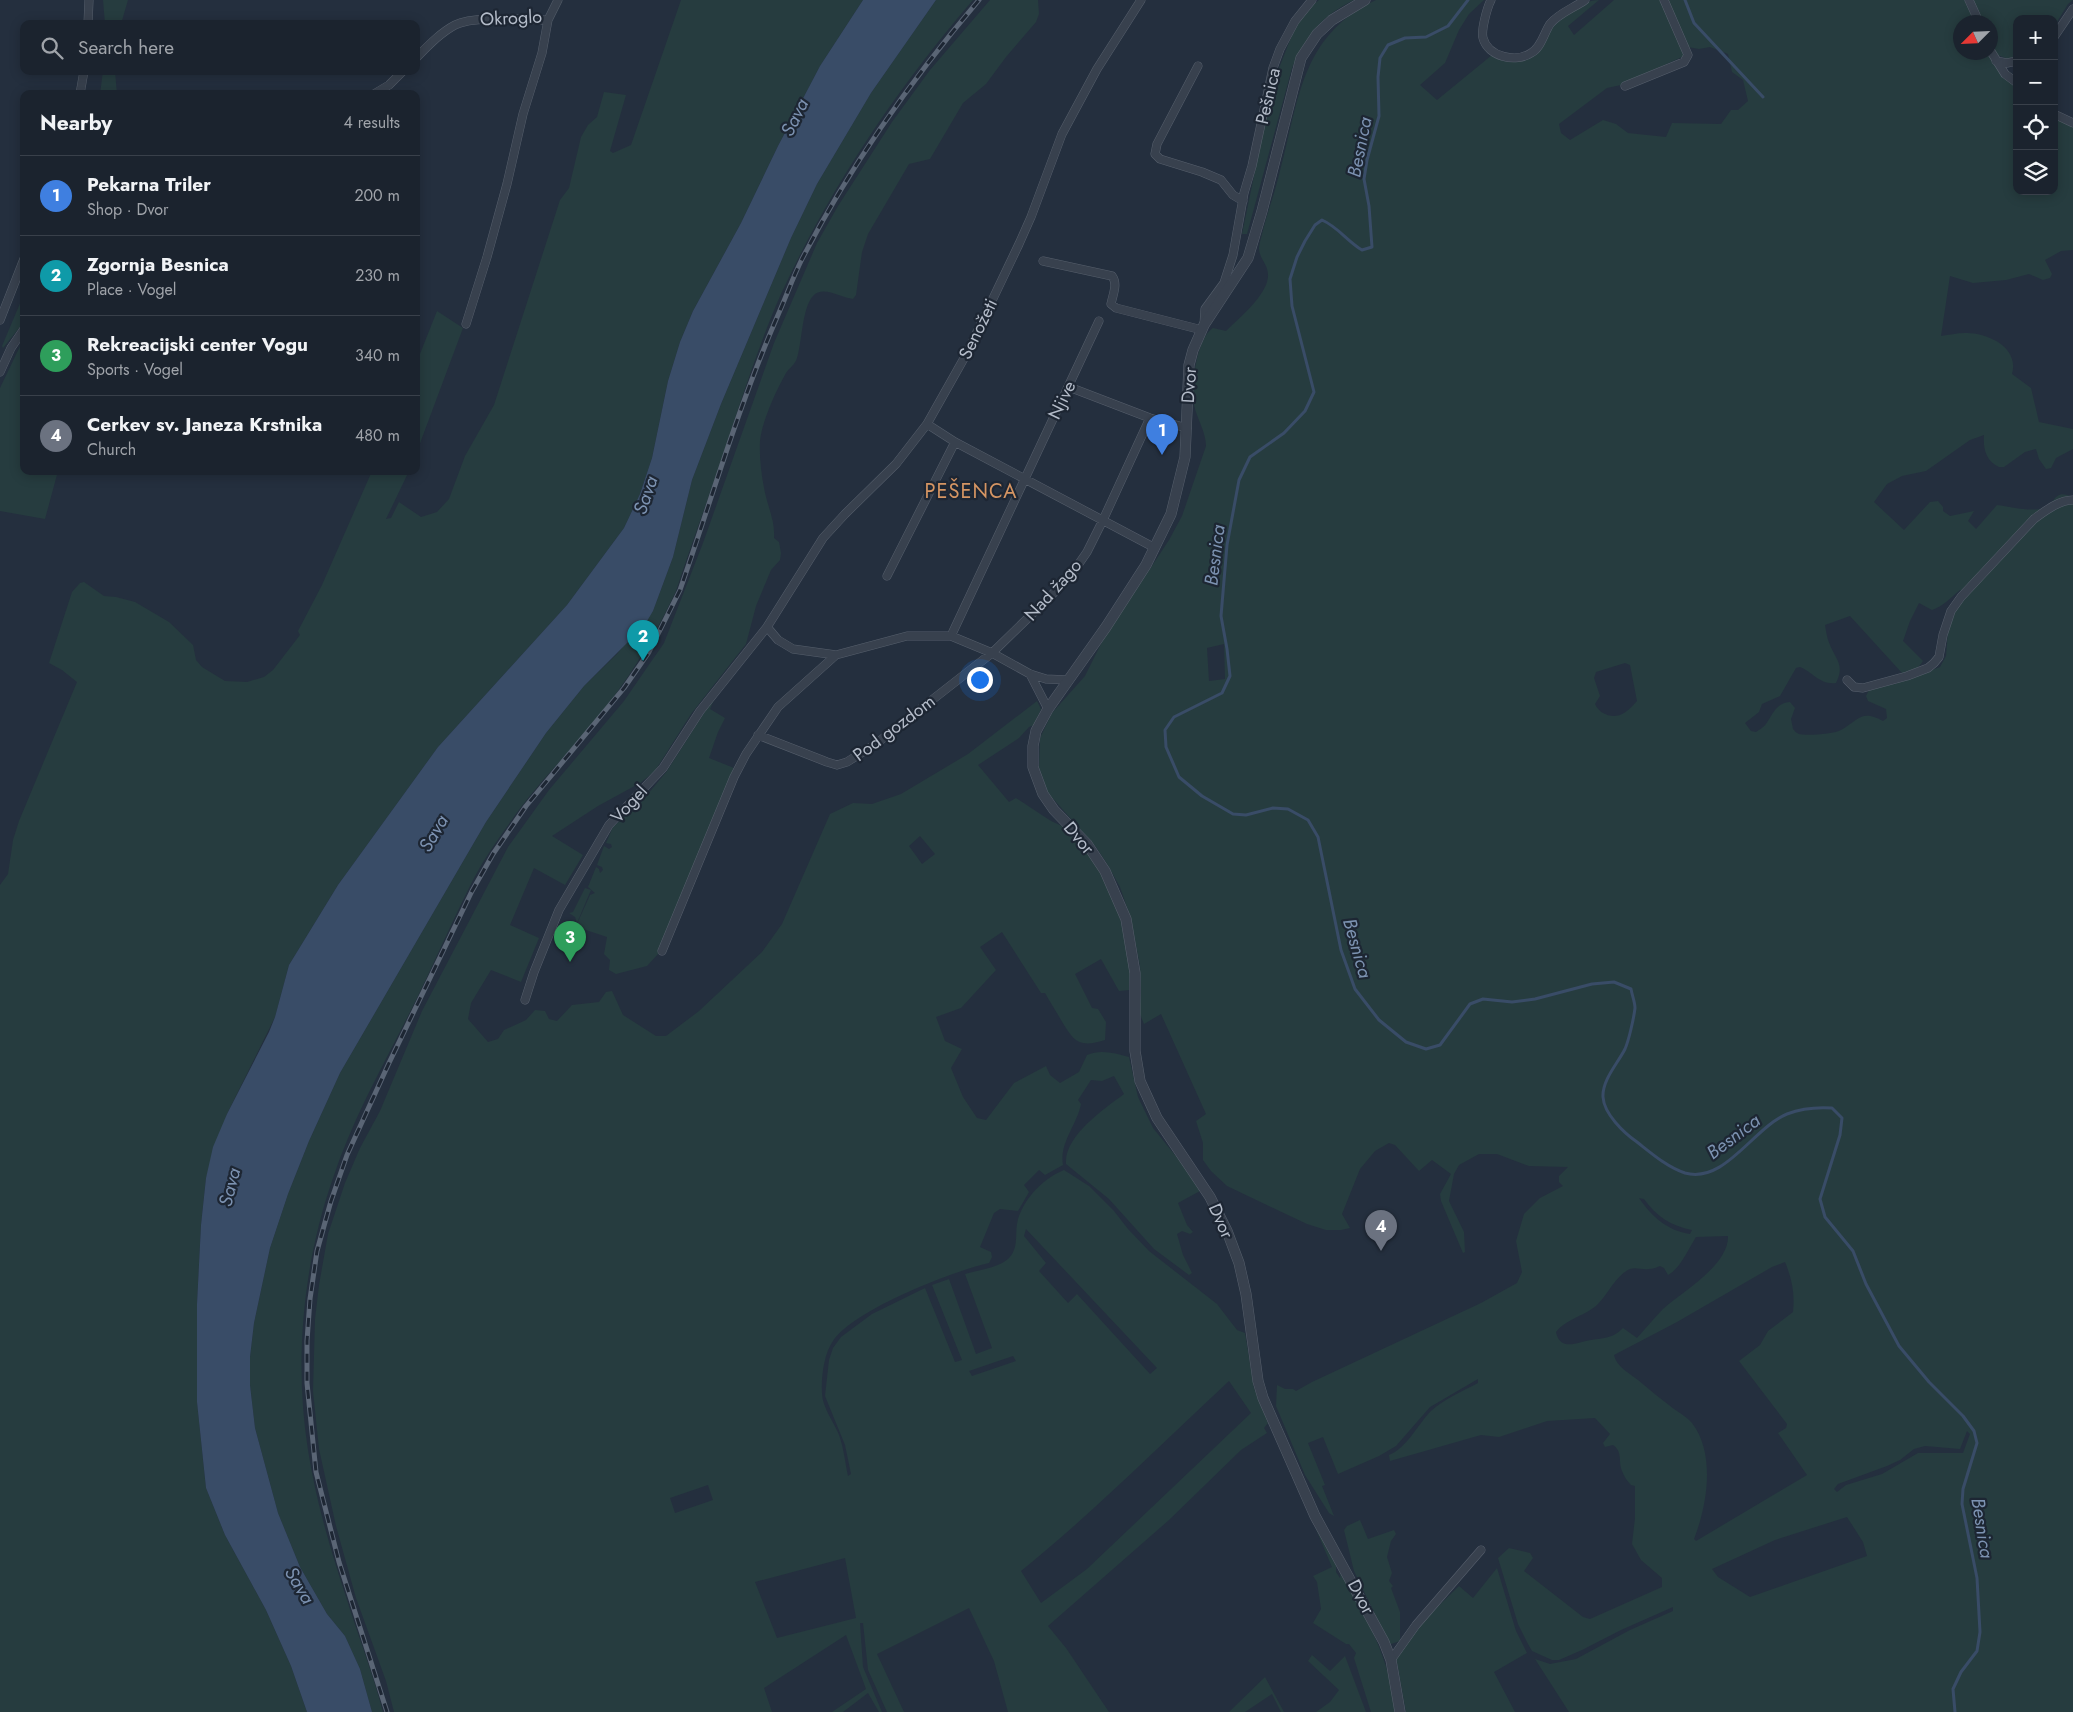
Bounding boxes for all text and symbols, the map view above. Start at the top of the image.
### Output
street label: Okroglo [479,3,543,33]
north arrow [1953,15,1998,60]
map controls [2013,15,2058,195]
button: + [2013,15,2058,60]
search box [20,20,420,75]
icon: search [38,34,66,62]
text: Search here [78,34,174,61]
button: − [2013,60,2058,105]
street label: Pešnica [1249,65,1287,127]
water label: Sava [774,93,815,141]
button: locate [2013,105,2058,150]
text: Nearby [40,108,112,138]
text: 4 results [344,111,400,134]
water label: Besnica [1340,114,1379,180]
button: layers [2013,150,2058,195]
text: Pekarna Triler [87,171,211,198]
text: 1 [52,184,60,207]
text: 200 m [354,184,400,207]
text: Shop · Dvor [87,198,169,221]
text: Zgornja Besnica [87,251,229,278]
text: 2 [51,264,61,287]
text: 230 m [355,264,400,287]
text: Place · Vogel [87,278,177,301]
street label: Senožeti [952,294,1004,364]
text: Rekreacijski center Vogu [87,331,308,358]
text: 3 [51,344,61,367]
text: 340 m [355,344,400,367]
text: Sports · Vogel [87,358,183,381]
street label: Dvor [1175,365,1203,404]
street label: Njive [1042,376,1082,424]
text: Cerkev sv. Janeza Krstnika [87,411,322,438]
pin: 1 [1146,414,1178,455]
text: 4 [50,424,62,447]
text: 480 m [355,424,400,447]
text: Church [87,438,136,461]
water label: Sava [626,472,665,518]
district label: PEŠENCA [924,477,1018,506]
water label: Besnica [1197,523,1232,587]
street label: Nad žago [1018,553,1088,627]
pin: 2 [627,620,659,661]
your location [967,667,993,693]
street label: Pod gozdom [847,688,941,768]
street label: Vogel [605,779,653,829]
water label: Sava [412,809,455,857]
street label: Dvor [1057,816,1101,861]
water label: Besnica [1336,915,1379,982]
pin: 3 [554,921,586,962]
water label: Besnica [1701,1107,1766,1166]
water label: Sava [212,1164,247,1209]
street label: Dvor [1202,1199,1241,1244]
pin: 4 [1365,1210,1397,1251]
water label: Besnica [1964,1496,2001,1561]
water label: Sava [278,1562,321,1609]
street label: Dvor [1341,1575,1381,1620]

